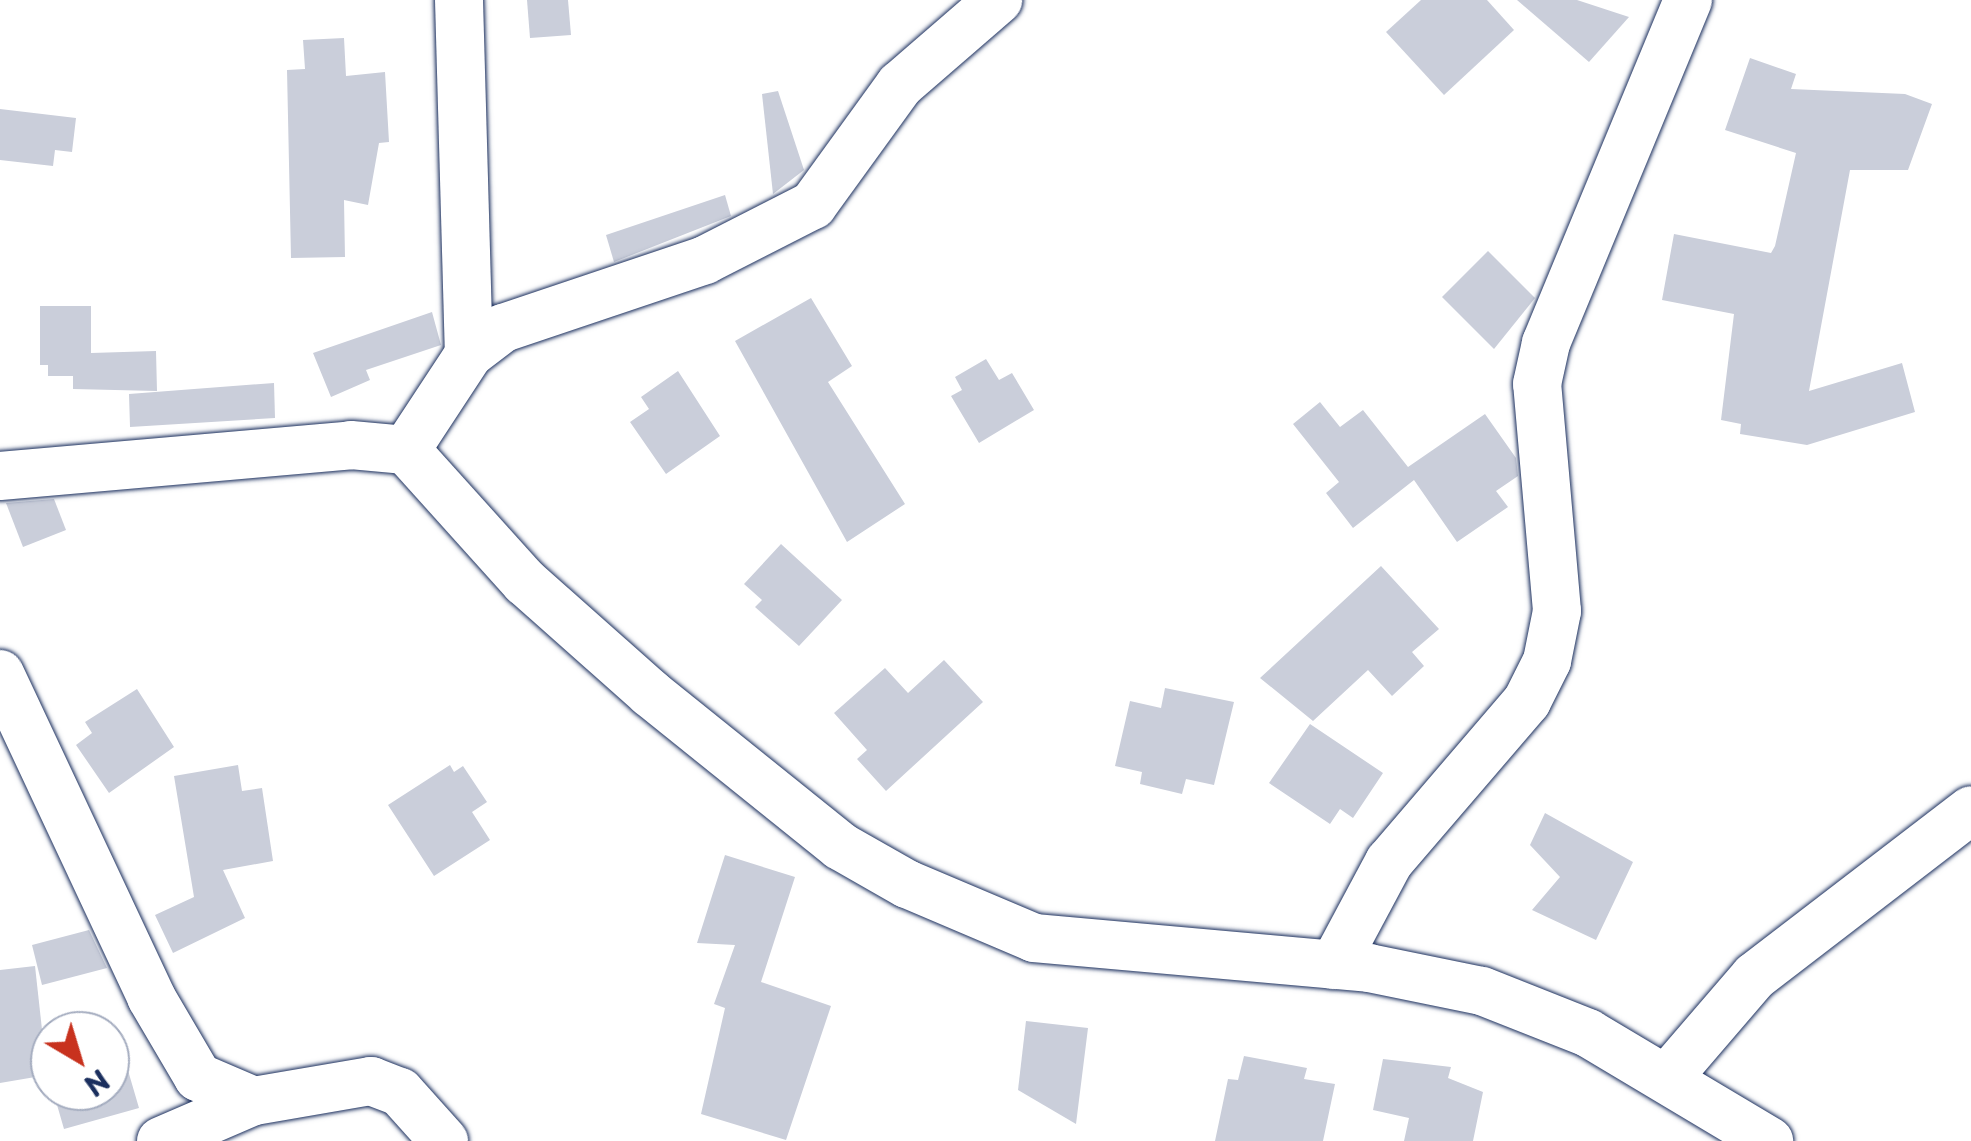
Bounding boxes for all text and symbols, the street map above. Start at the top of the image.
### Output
north arrow [30,1011,130,1111]
text: N [76,1060,120,1107]

